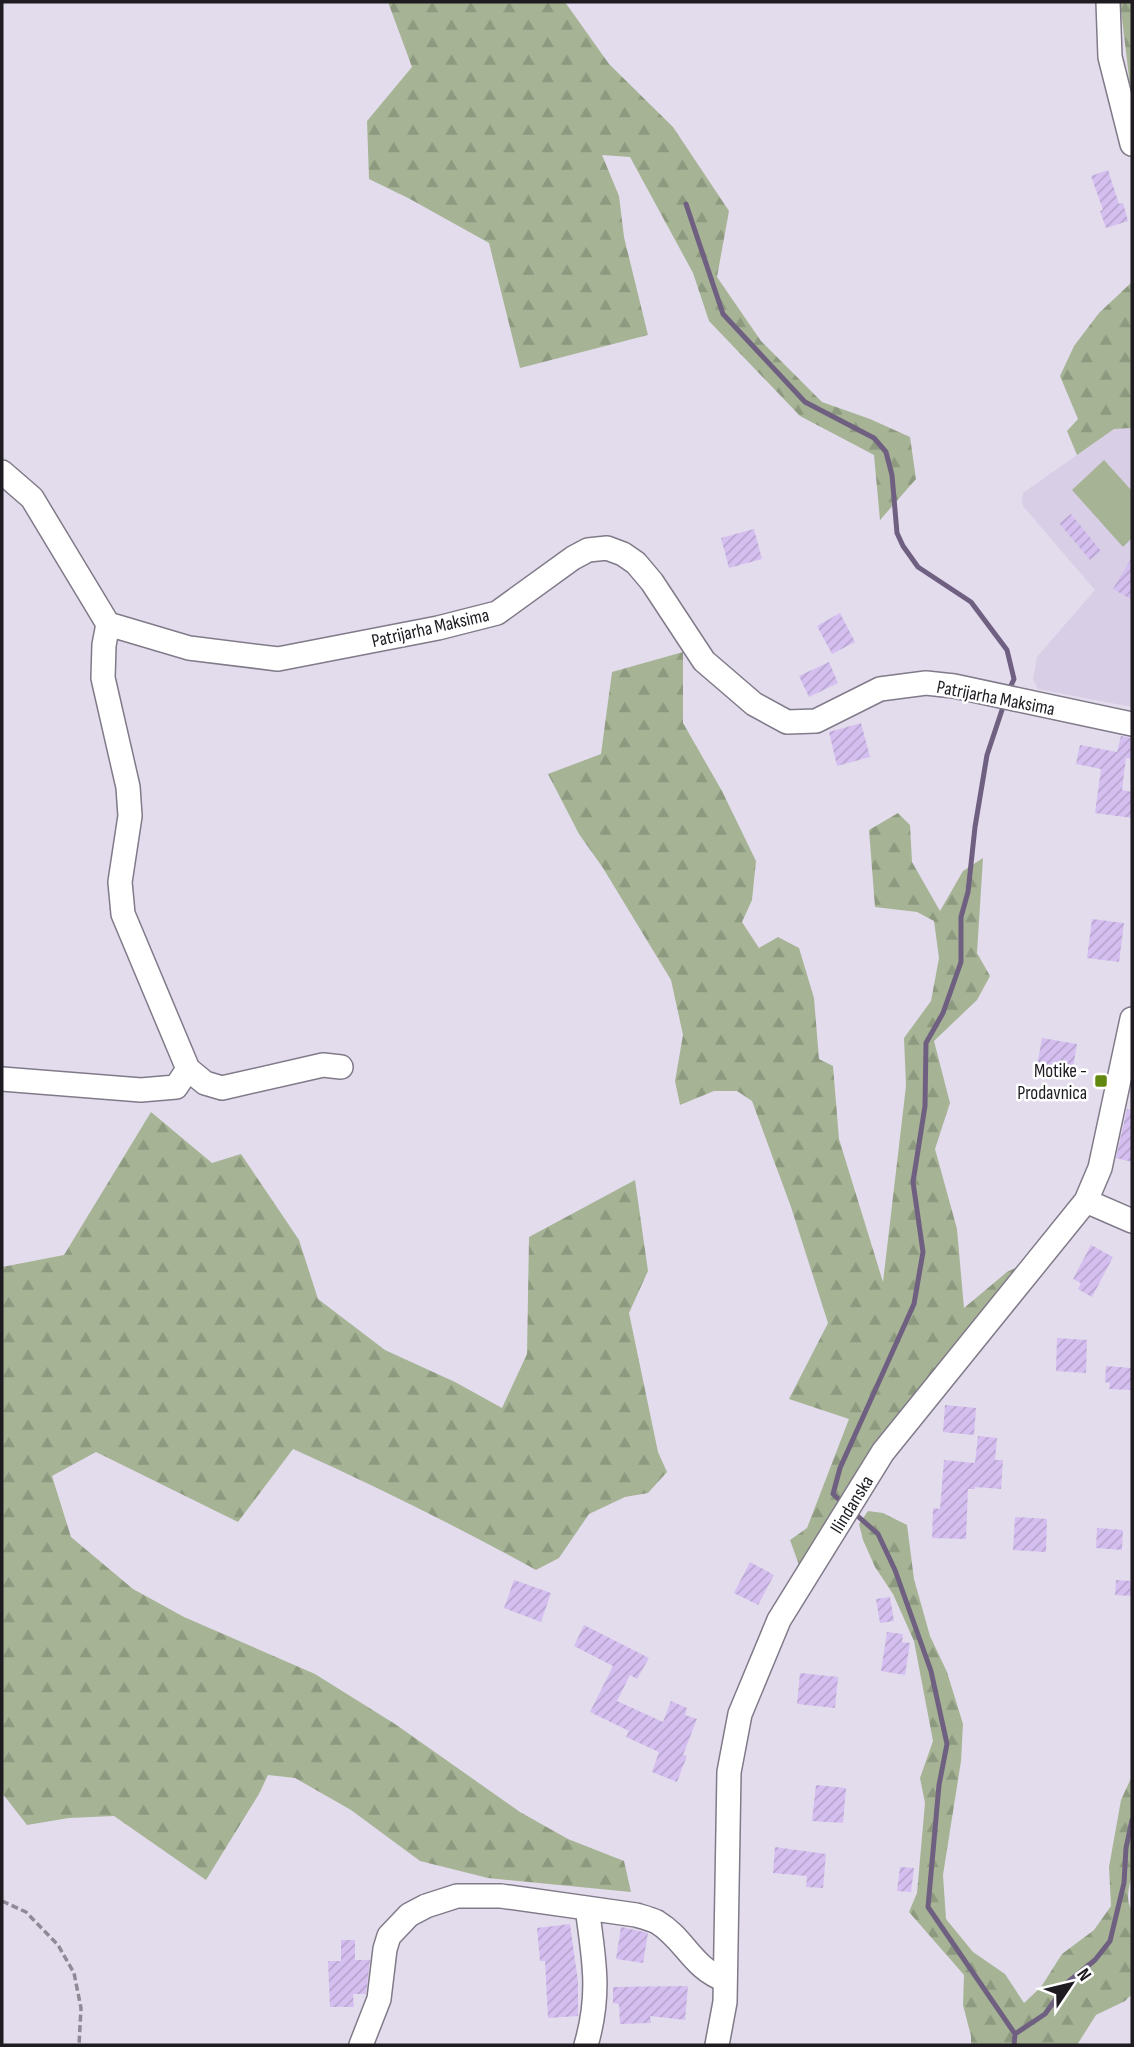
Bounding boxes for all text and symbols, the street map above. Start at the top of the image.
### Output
street label: Patrijarha Maksima [369,604,491,653]
street label: Patrijarha Maksima [935,676,1057,721]
place label: Motike - Prodavnica [1017,1060,1087,1105]
marker: Motike - Prodavnica [1093,1073,1109,1089]
street label: Ilindanska [826,1471,879,1538]
north arrow [1036,1949,1106,2019]
text: N [1071,1964,1096,1986]

